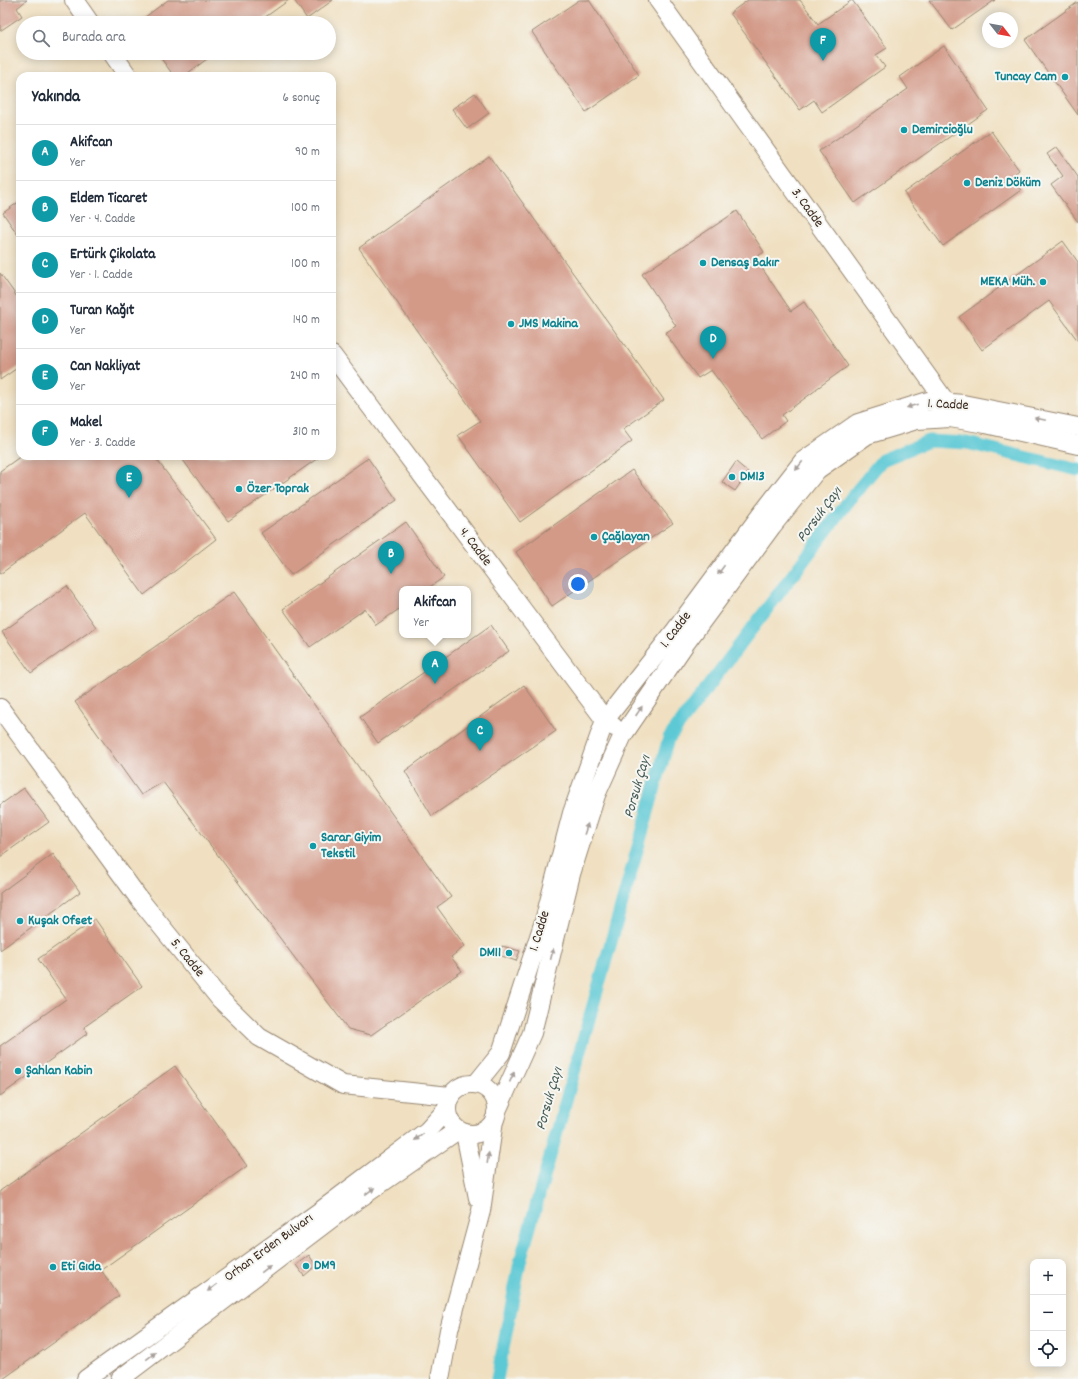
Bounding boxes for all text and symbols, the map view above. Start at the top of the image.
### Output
north arrow [982,12,1018,48]
search box [16,16,336,60]
icon: search [30,27,52,49]
text: Burada ara [62,27,125,49]
pin: F [810,28,836,61]
place label: Tuncay Cam [995,67,1057,87]
marker: Tuncay Cam [1060,72,1070,82]
text: Yakında [32,86,80,110]
text: 6 sonuç [283,89,320,108]
place label: Demircioğlu [912,120,973,140]
marker: Demircioğlu [899,125,909,135]
text: Akifcan [70,132,112,154]
text: A [41,143,49,162]
text: 90 m [295,143,320,162]
text: Yer [70,154,85,173]
place label: Deniz Döküm [975,173,1041,193]
marker: Deniz Döküm [962,178,972,188]
street label: 3. Cadde [786,184,828,232]
text: Eldem Ticaret [70,188,147,210]
text: B [42,199,48,218]
text: 100 m [291,199,320,218]
text: Yer · 4. Cadde [70,210,135,229]
text: Ertürk Çikolata [70,244,155,266]
place label: Densaş Bakır [711,253,780,273]
text: C [42,255,48,274]
text: 100 m [291,255,320,274]
marker: Densaş Bakır [698,258,708,268]
text: Yer · 1. Cadde [70,266,133,285]
place label: MEKA Müh. [980,272,1035,292]
marker: MEKA Müh. [1038,277,1048,287]
text: Turan Kağıt [70,300,134,322]
text: D [42,311,48,330]
text: 140 m [293,311,320,330]
place label: JMS Makina [519,314,579,334]
marker: JMS Makina [506,319,516,329]
text: Yer [70,322,85,341]
pin: D [700,326,726,359]
text: Can Nakliyat [70,356,140,378]
text: E [42,367,48,386]
text: 240 m [290,367,320,386]
text: Yer [70,378,85,397]
street label: 1. Cadde [927,394,969,416]
one-way arrow [906,403,918,409]
text: Makel [70,412,102,434]
one-way arrow [1034,416,1046,422]
text: F [42,423,48,442]
text: 310 m [292,423,320,442]
text: Yer · 3. Cadde [70,434,136,453]
one-way arrow [795,460,804,471]
pin: E [116,465,142,498]
place label: DM13 [740,467,765,487]
marker: DM13 [727,472,737,482]
place label: Özer Toprak [247,479,309,499]
water label: Porsuk Çayı [792,482,849,547]
marker: Özer Toprak [234,484,244,494]
street label: 4. Cadde [454,523,496,571]
place label: Çağlayan [602,527,650,547]
marker: Çağlayan [589,532,599,542]
pin: B [378,541,404,574]
one-way arrow [717,564,725,575]
your location [568,574,588,594]
popup [399,586,471,638]
text: Akifcan [414,592,456,614]
street label: 1. Cadde [656,607,696,653]
text: Yer [414,614,429,633]
pin: A [422,651,448,684]
one-way arrow [635,706,643,716]
pin: C [467,718,493,751]
water label: Porsuk Çayı [619,752,658,821]
one-way arrow [583,822,589,834]
place label: Sarar Giyim Tekstil [321,828,382,864]
marker: Sarar Giyim Tekstil [308,841,318,851]
street label: 1. Cadde [524,908,556,954]
place label: Kuşak Ofset [28,911,93,931]
marker: Kuşak Ofset [15,916,25,926]
street label: 5. Cadde [165,934,209,982]
place label: DM11 [479,943,501,963]
marker: DM11 [504,948,514,958]
one-way arrow [549,948,555,960]
place label: Şahlan Kabin [26,1061,93,1081]
water label: Porsuk Çayı [531,1064,570,1133]
marker: Şahlan Kabin [13,1066,23,1076]
one-way arrow [509,1072,515,1083]
one-way arrow [414,1133,424,1141]
one-way arrow [485,1152,491,1164]
one-way arrow [365,1187,375,1195]
street label: Orhan Erden Bulvarı [220,1209,318,1287]
place label: DM9 [314,1256,336,1276]
place label: Eti Gıda [61,1257,103,1277]
map controls [1030,1259,1066,1367]
button: + [1030,1259,1066,1295]
marker: DM9 [301,1261,311,1271]
marker: Eti Gıda [48,1262,58,1272]
one-way arrow [261,1265,272,1273]
one-way arrow [207,1284,218,1292]
button: − [1030,1295,1066,1331]
button: locate [1030,1331,1066,1367]
one-way arrow [146,1351,157,1360]

